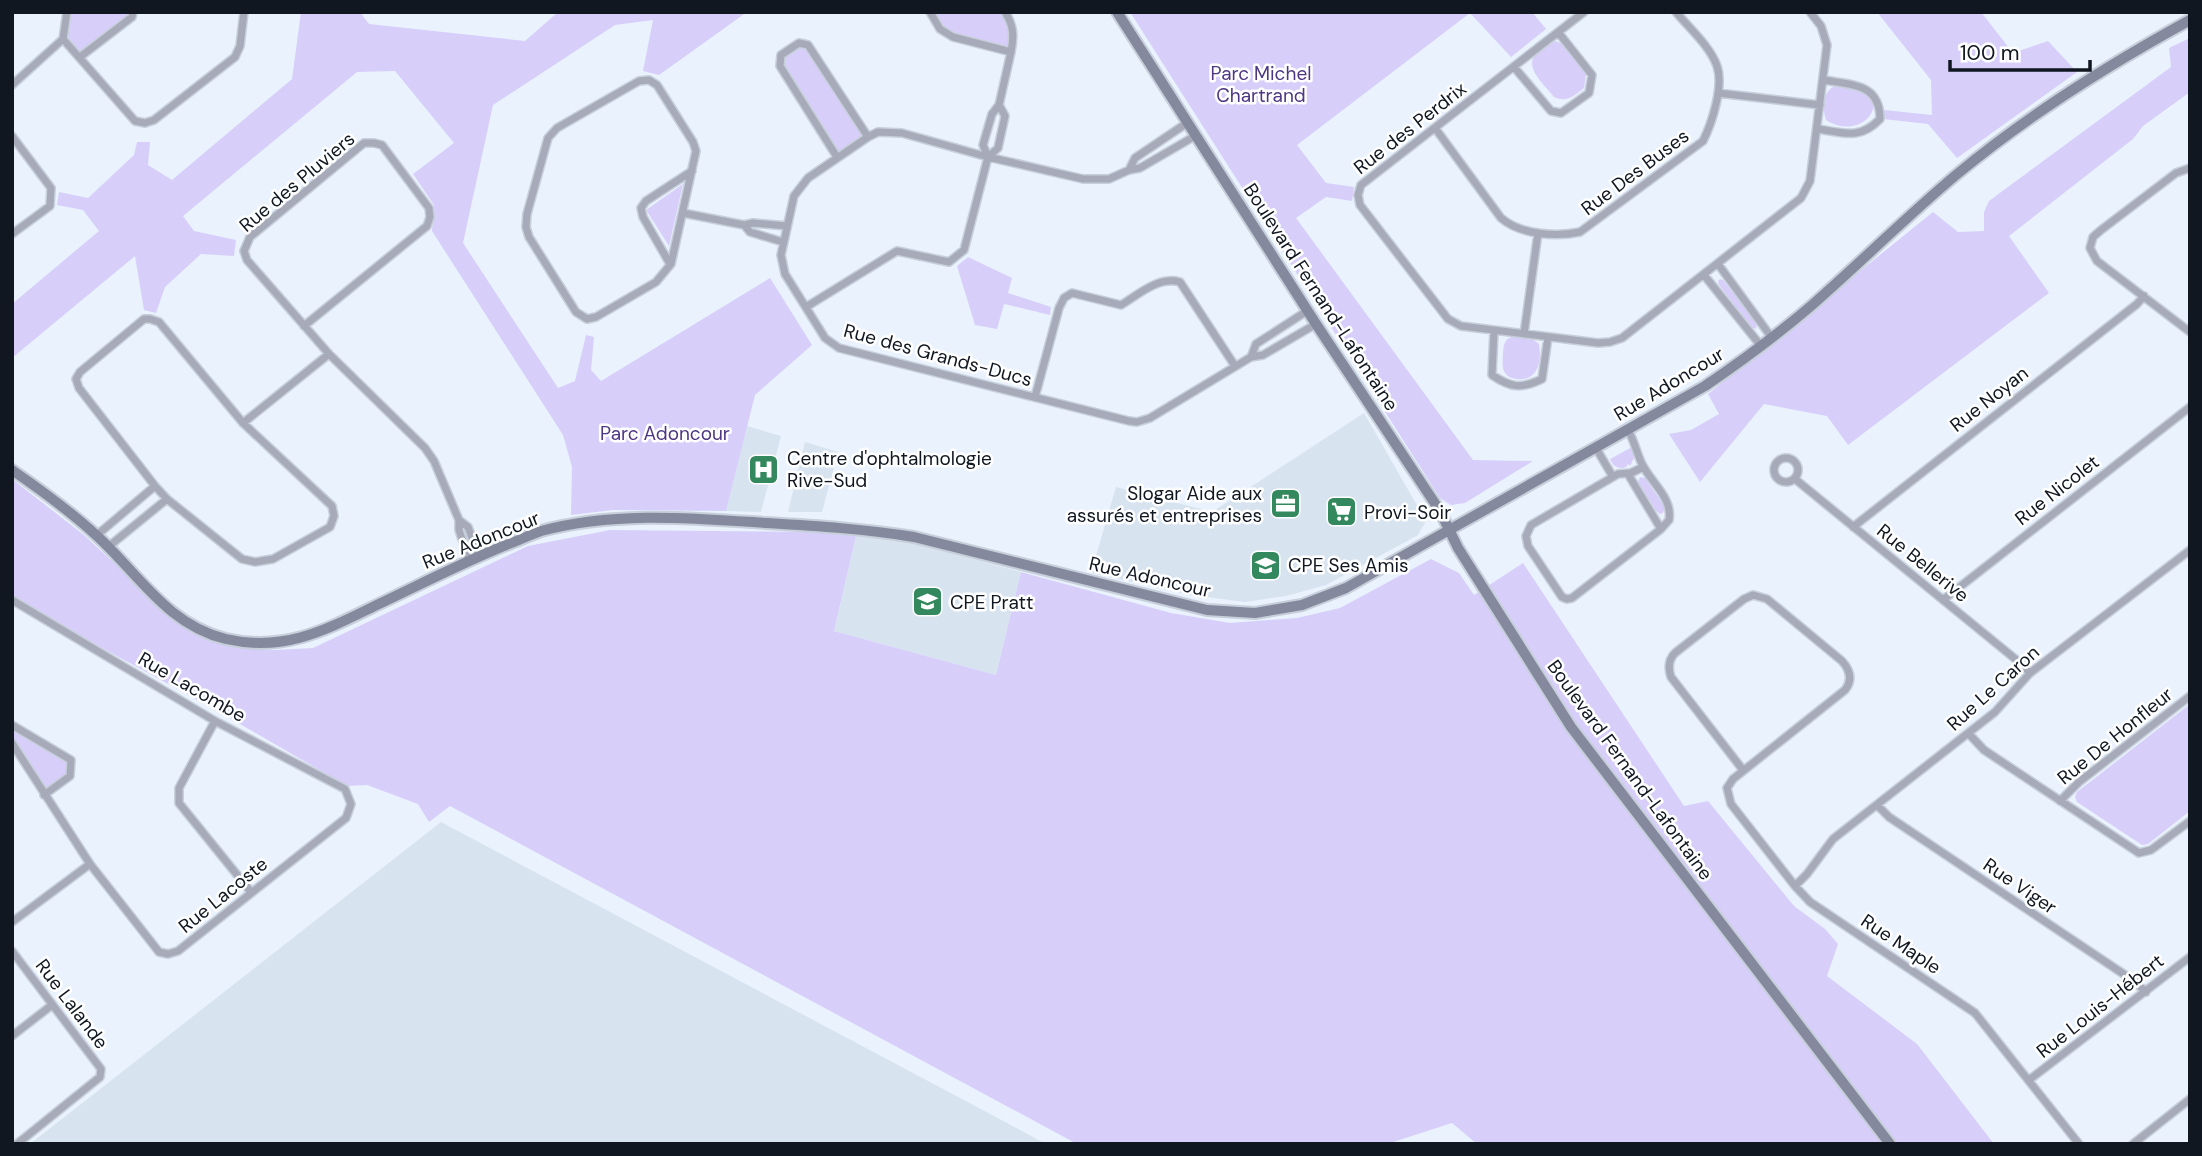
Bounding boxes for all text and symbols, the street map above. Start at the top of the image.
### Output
scale bar [1950,28,2090,72]
text: 100 m [1960,39,2020,67]
park label: Parc Michel Chartrand [1211,61,1311,108]
street label: Rue des Perdrix [1349,76,1472,180]
street label: Rue Des Buses [1576,123,1694,221]
street label: Rue des Pluviers [234,126,360,238]
street label: Boulevard Fernand-Lafontaine [1238,179,1404,415]
street label: Rue des Grands-Ducs [841,318,1035,392]
street label: Rue Adoncour [1609,341,1729,427]
street label: Rue Noyan [1945,361,2033,437]
park label: Parc Adoncour [600,421,730,446]
place label: Centre d'ophtalmologie Rive-Sud [787,446,992,493]
street label: Rue Nicolet [2010,449,2104,531]
hospital icon: Centre d'ophtalmologie Rive-Sud [747,452,781,486]
place label: Slogar Aide aux assurés et entreprises [1067,481,1263,528]
office icon: Slogar Aide aux assurés et entreprises [1268,487,1302,521]
supermarket icon: Provi-Soir [1324,495,1358,529]
place label: Provi-Soir [1364,500,1451,525]
street label: Rue Adoncour [419,505,543,575]
street label: Rue Bellerive [1872,518,1974,608]
school or university icon: CPE Ses Amis [1248,548,1282,582]
street label: Rue Adoncour [1087,551,1213,603]
place label: CPE Ses Amis [1288,553,1408,578]
school or university icon: CPE Pratt [910,585,944,619]
place label: CPE Pratt [950,590,1033,615]
street label: Rue Le Caron [1941,640,2045,736]
street label: Rue Lacombe [134,646,250,728]
street label: Boulevard Fernand-Lafontaine [1542,655,1718,885]
street label: Rue De Honfleur [2052,682,2178,790]
street label: Rue Lacoste [173,851,273,939]
street label: Rue Viger [1978,852,2062,920]
street label: Rue Maple [1856,908,1946,980]
street label: Rue Louis-Hébert [2031,948,2169,1064]
street label: Rue Lalande [30,954,114,1054]

